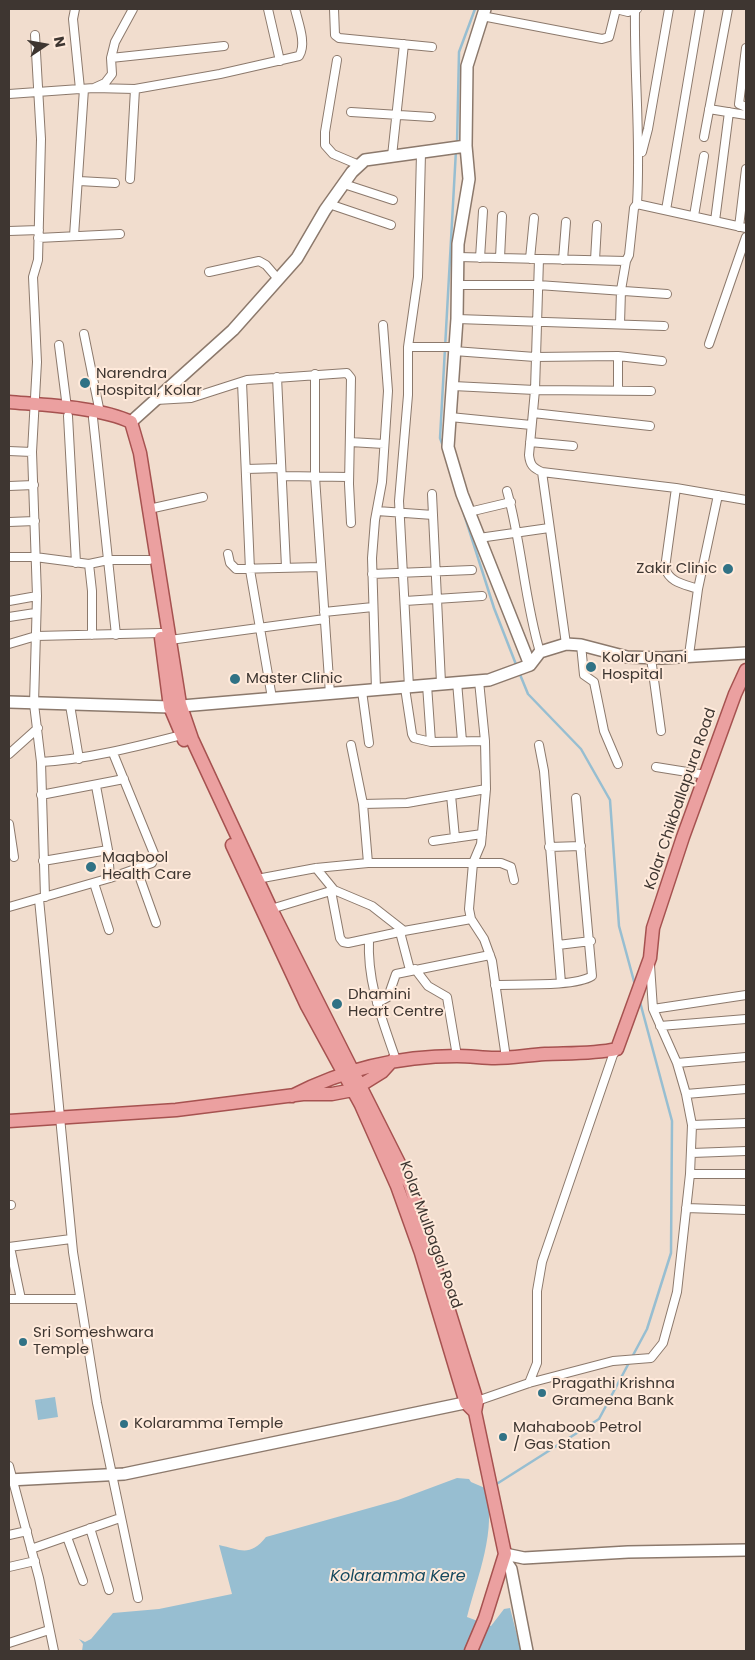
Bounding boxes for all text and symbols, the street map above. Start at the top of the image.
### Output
north arrow [20,20,70,70]
text: N [49,35,71,49]
place label: Narendra Hospital, Kolar [96,365,202,400]
marker: Narendra Hospital, Kolar [78,376,92,390]
place label: Zakir Clinic [636,560,717,578]
marker: Zakir Clinic [721,562,735,576]
place label: Kolar Unani Hospital [602,649,687,684]
marker: Kolar Unani Hospital [584,660,598,674]
place label: Master Clinic [246,670,343,688]
marker: Master Clinic [228,672,242,686]
street label: Kolar Chikballapura Road [641,706,721,892]
place label: Maqbool Health Care [102,849,191,884]
marker: Maqbool Health Care [84,860,98,874]
place label: Dhamini Heart Centre [348,986,444,1021]
marker: Dhamini Heart Centre [330,997,344,1011]
street label: Kolar Mulbagal Road [395,1159,465,1311]
place label: Sri Someshwara Temple [33,1324,154,1359]
marker: Sri Someshwara Temple [17,1336,29,1348]
place label: Pragathi Krishna Grameena Bank [552,1375,675,1410]
marker: Pragathi Krishna Grameena Bank [536,1387,548,1399]
place label: Kolaramma Temple [134,1415,283,1433]
marker: Kolaramma Temple [118,1418,130,1430]
place label: Mahaboob Petrol / Gas Station [513,1419,642,1454]
marker: Mahaboob Petrol / Gas Station [497,1431,509,1443]
water label: Kolaramma Kere [330,1567,466,1587]

